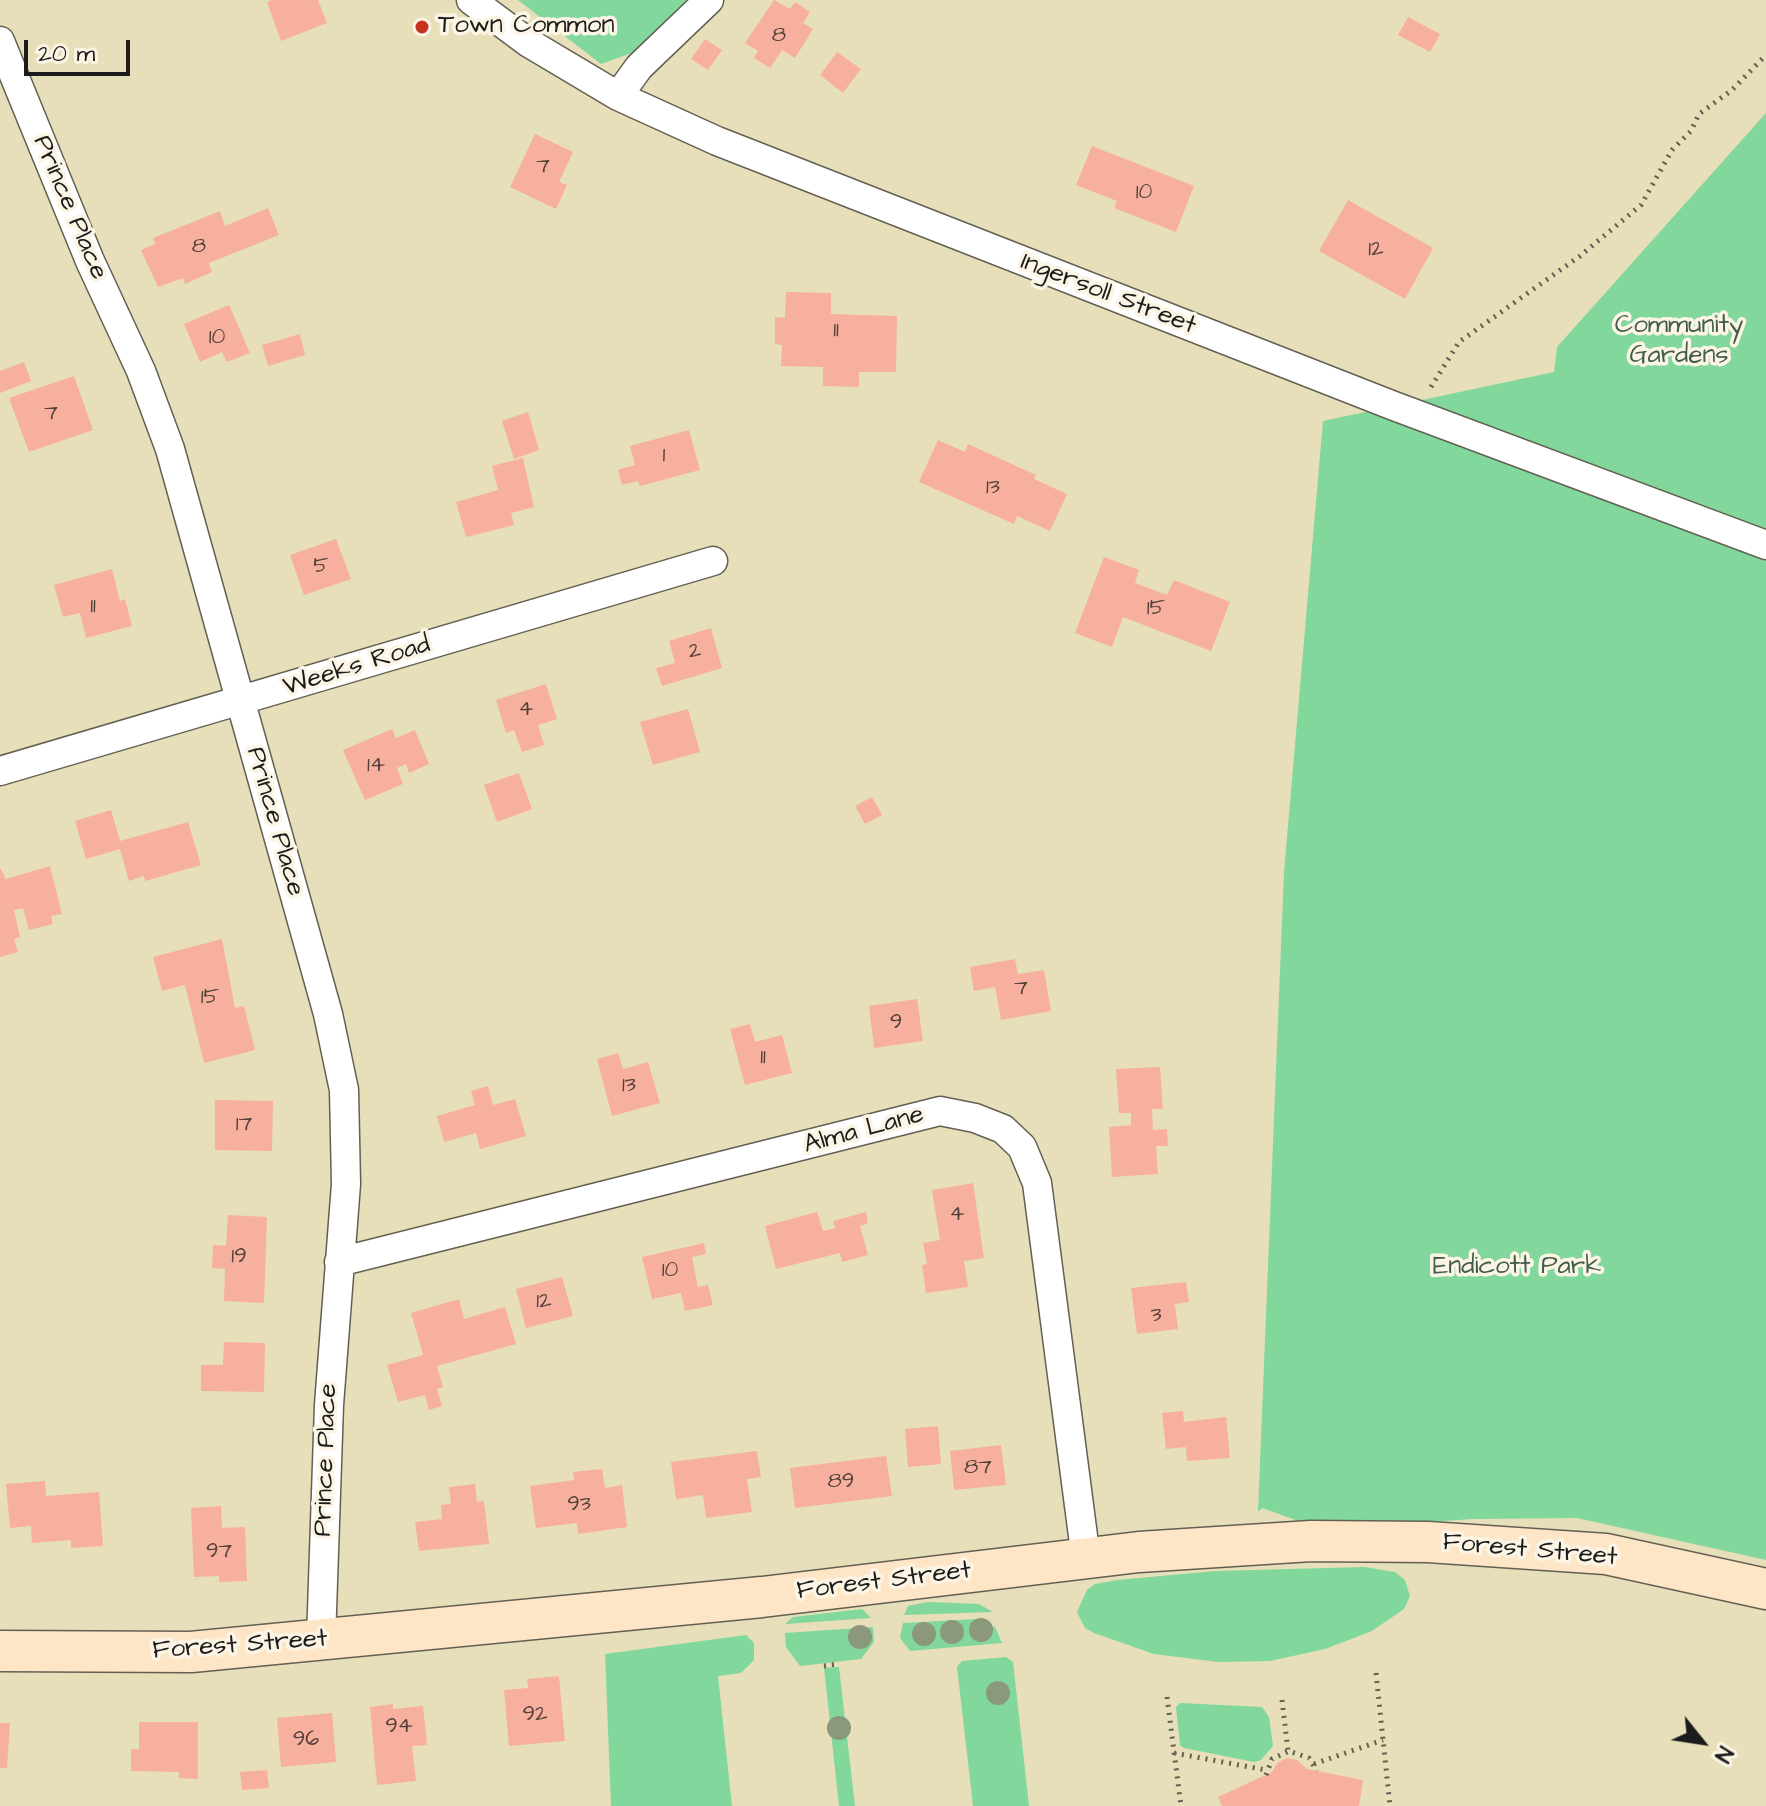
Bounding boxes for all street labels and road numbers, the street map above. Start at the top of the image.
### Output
street label: Prince Place [25,131,113,285]
street label: Ingersoll Street [1016,247,1200,343]
street label: Weeks Road [280,630,434,704]
street label: Prince Place [238,744,310,900]
street label: Alma Lane [801,1100,927,1162]
street label: Prince Place [309,1383,345,1537]
street label: Forest Street [1441,1528,1619,1574]
street label: Forest Street [795,1556,973,1608]
street label: Forest Street [152,1624,328,1668]

